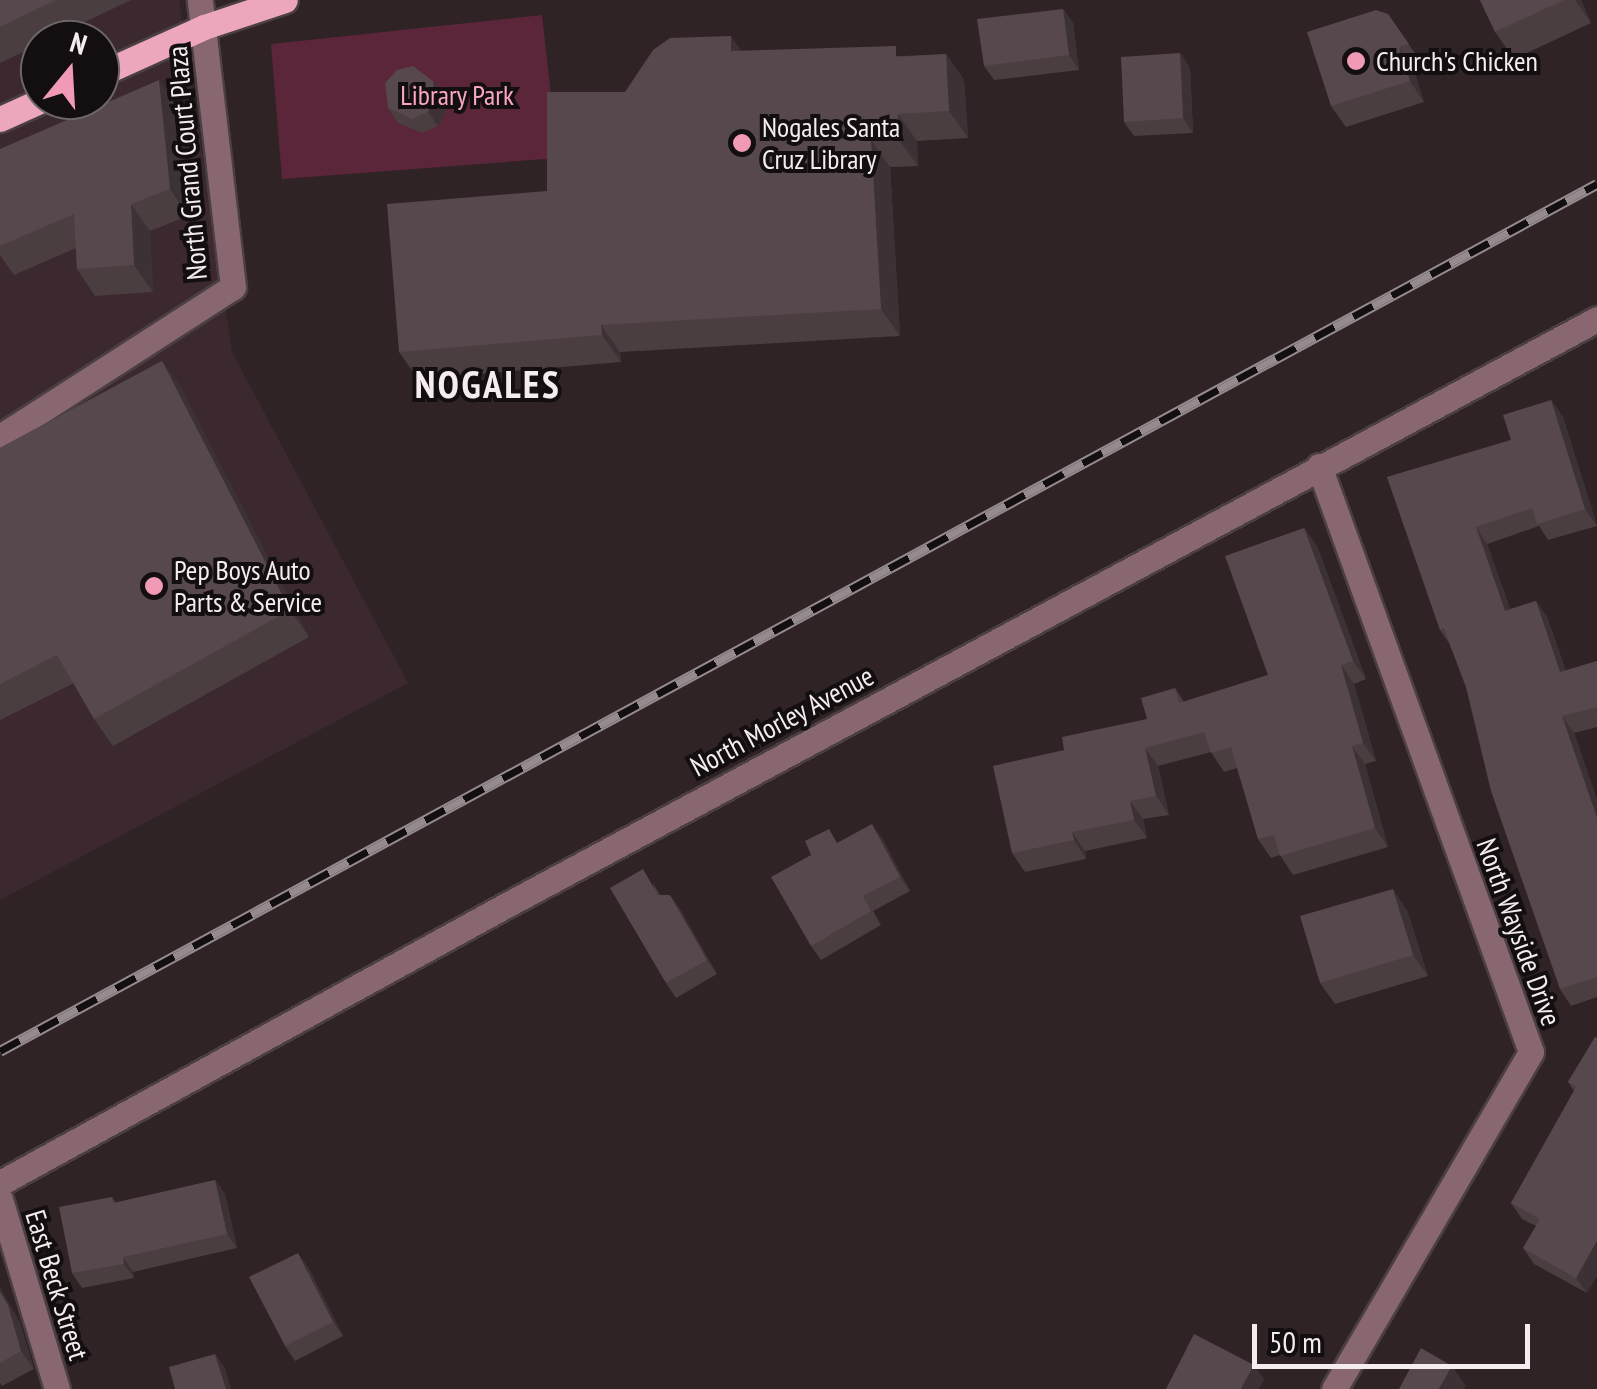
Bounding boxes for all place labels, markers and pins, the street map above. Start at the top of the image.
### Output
place label: Church's Chicken [1376,44,1538,78]
marker: Church's Chicken [1345,50,1367,72]
place label: Nogales Santa Cruz Library [762,110,900,176]
marker: Nogales Santa Cruz Library [731,132,753,154]
place label: Pep Boys Auto Parts & Service [174,553,322,619]
marker: Pep Boys Auto Parts & Service [143,575,165,597]

